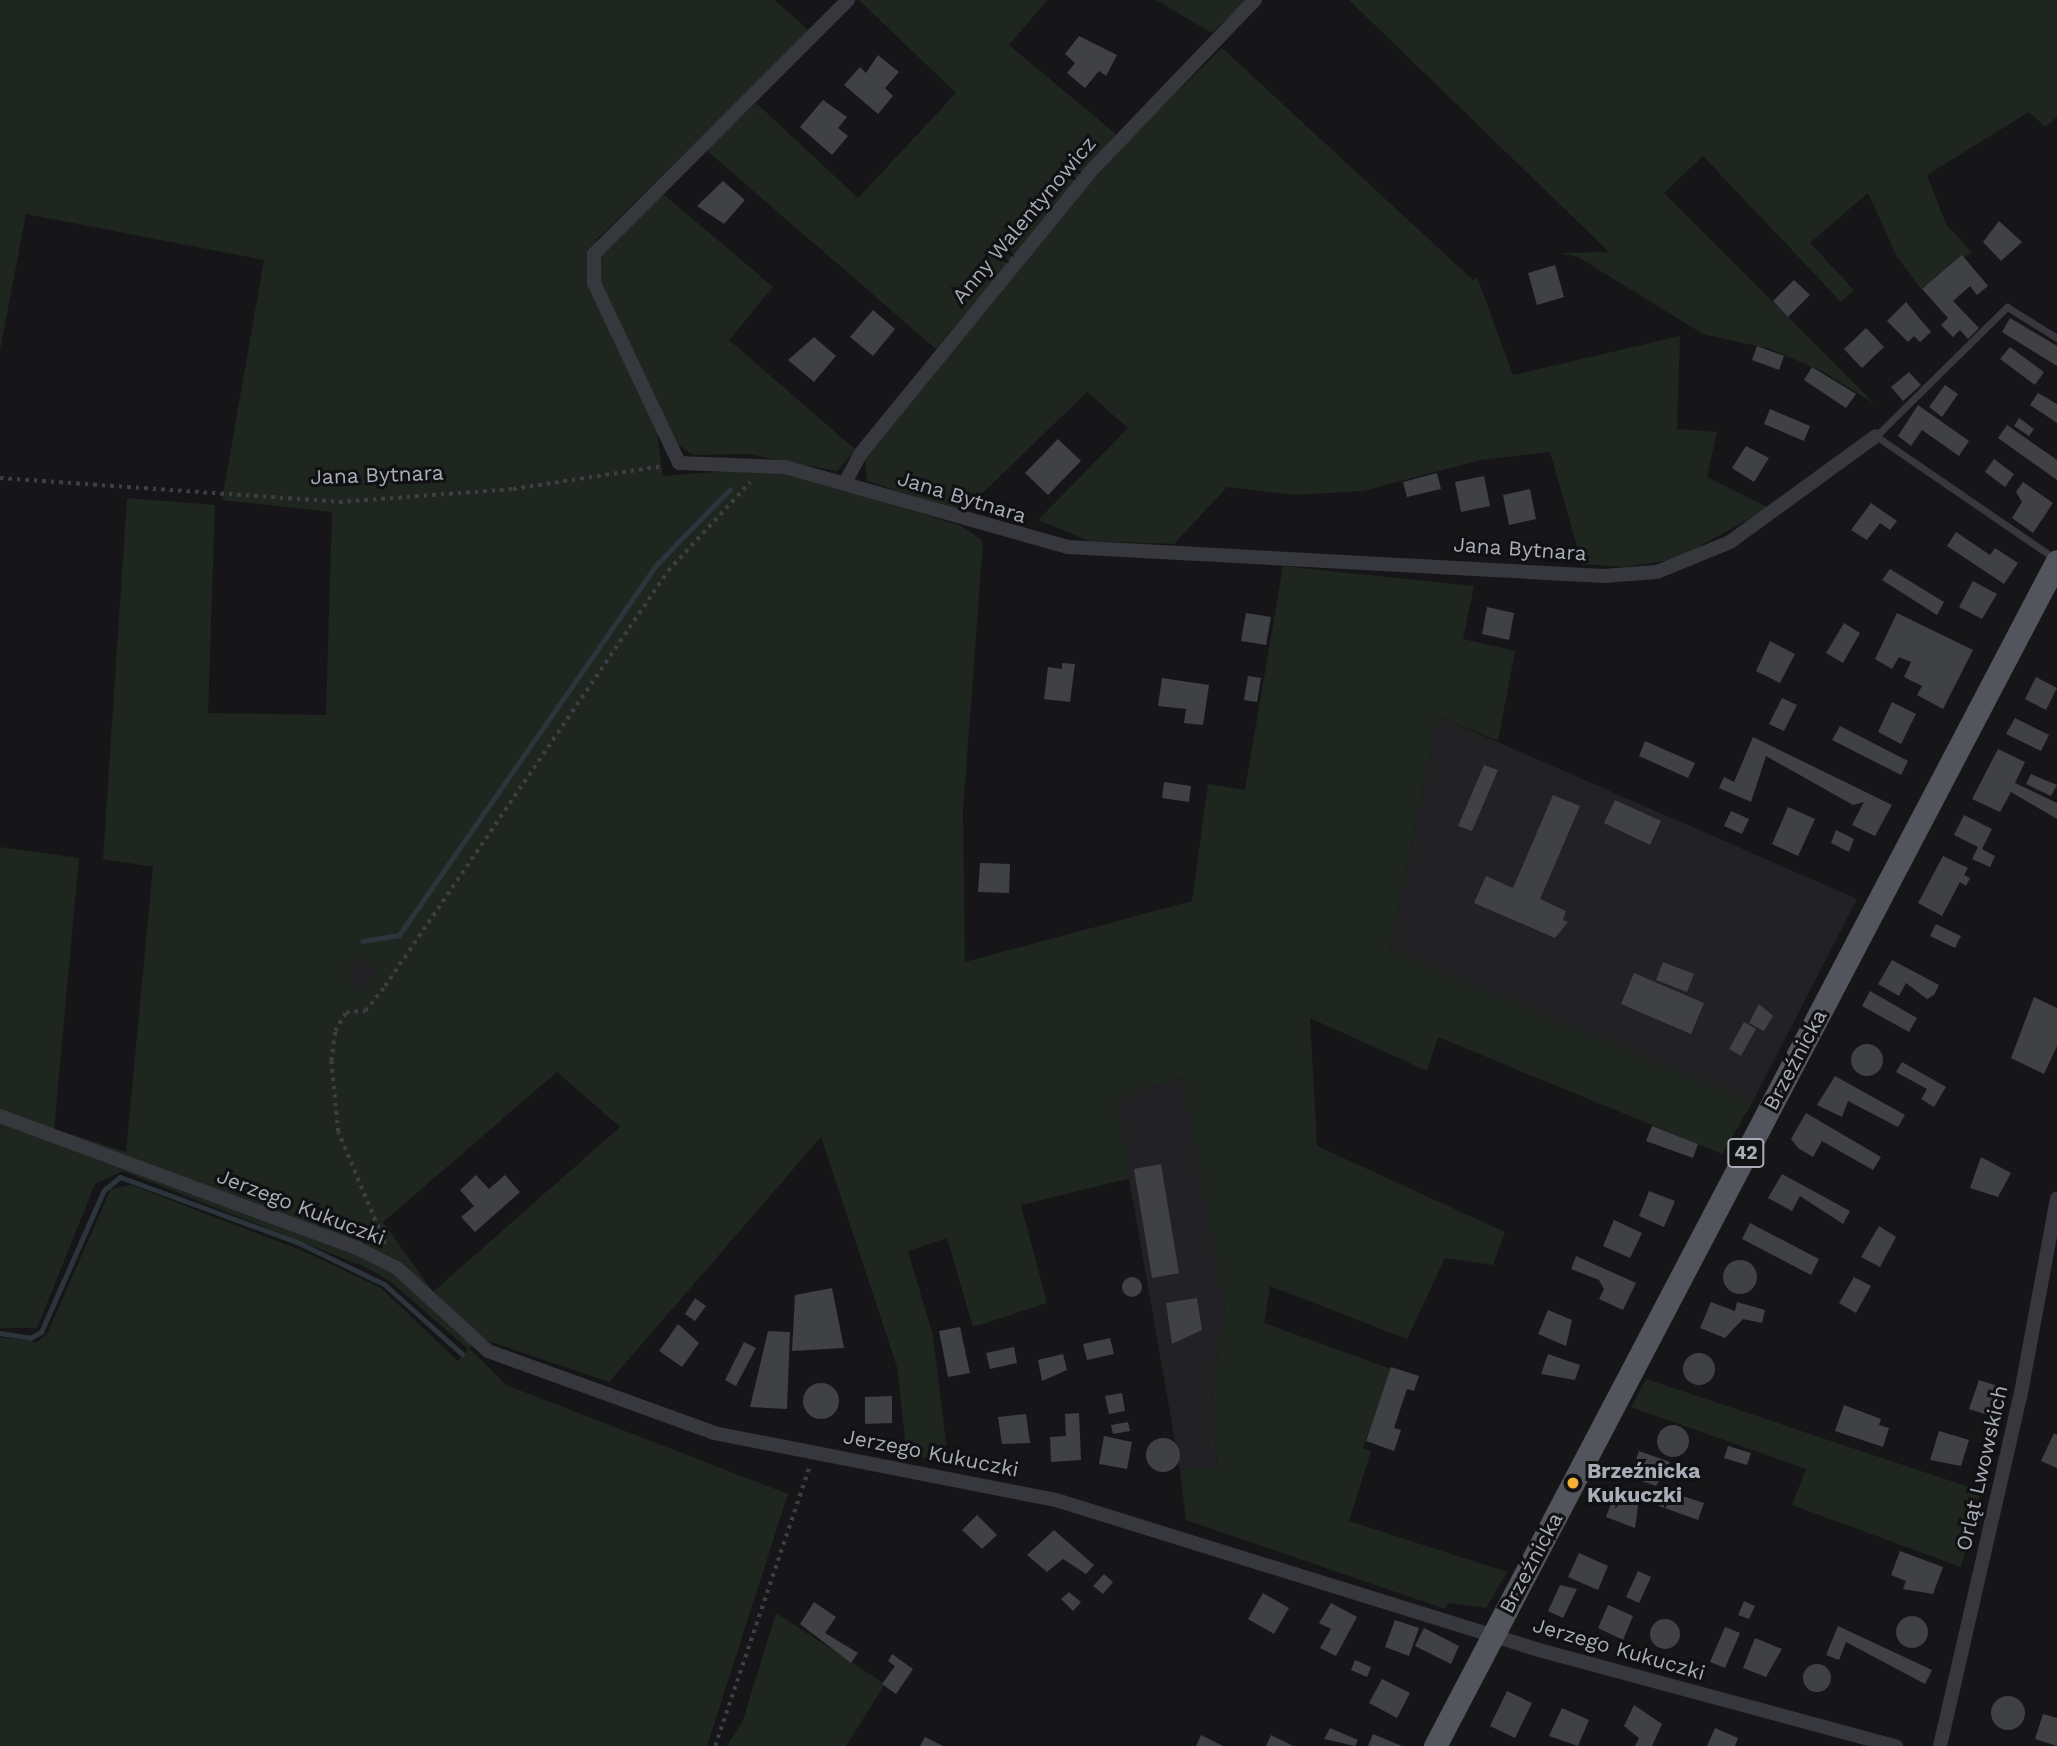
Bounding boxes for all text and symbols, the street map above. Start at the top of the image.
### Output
street label: Anny Walentynowicz [946,131,1102,309]
street label: Jana Bytnara [310,460,444,490]
street label: Jana Bytnara [894,465,1030,529]
street label: Jana Bytnara [1452,532,1588,566]
street label: Brzeźnicka [1758,1005,1832,1115]
road number: 42 [1727,1138,1765,1168]
street label: Jerzego Kukuczki [213,1163,389,1251]
street label: Orląt Lwowskich [1951,1383,2013,1553]
street label: Jerzego Kukuczki [841,1424,1021,1482]
place label: Brzeźnicka Kukuczki [1587,1458,1700,1508]
marker: Brzeźnicka Kukuczki [1565,1475,1581,1491]
street label: Brzeźnicka [1494,1508,1568,1618]
street label: Jerzego Kukuczki [1530,1612,1708,1686]

